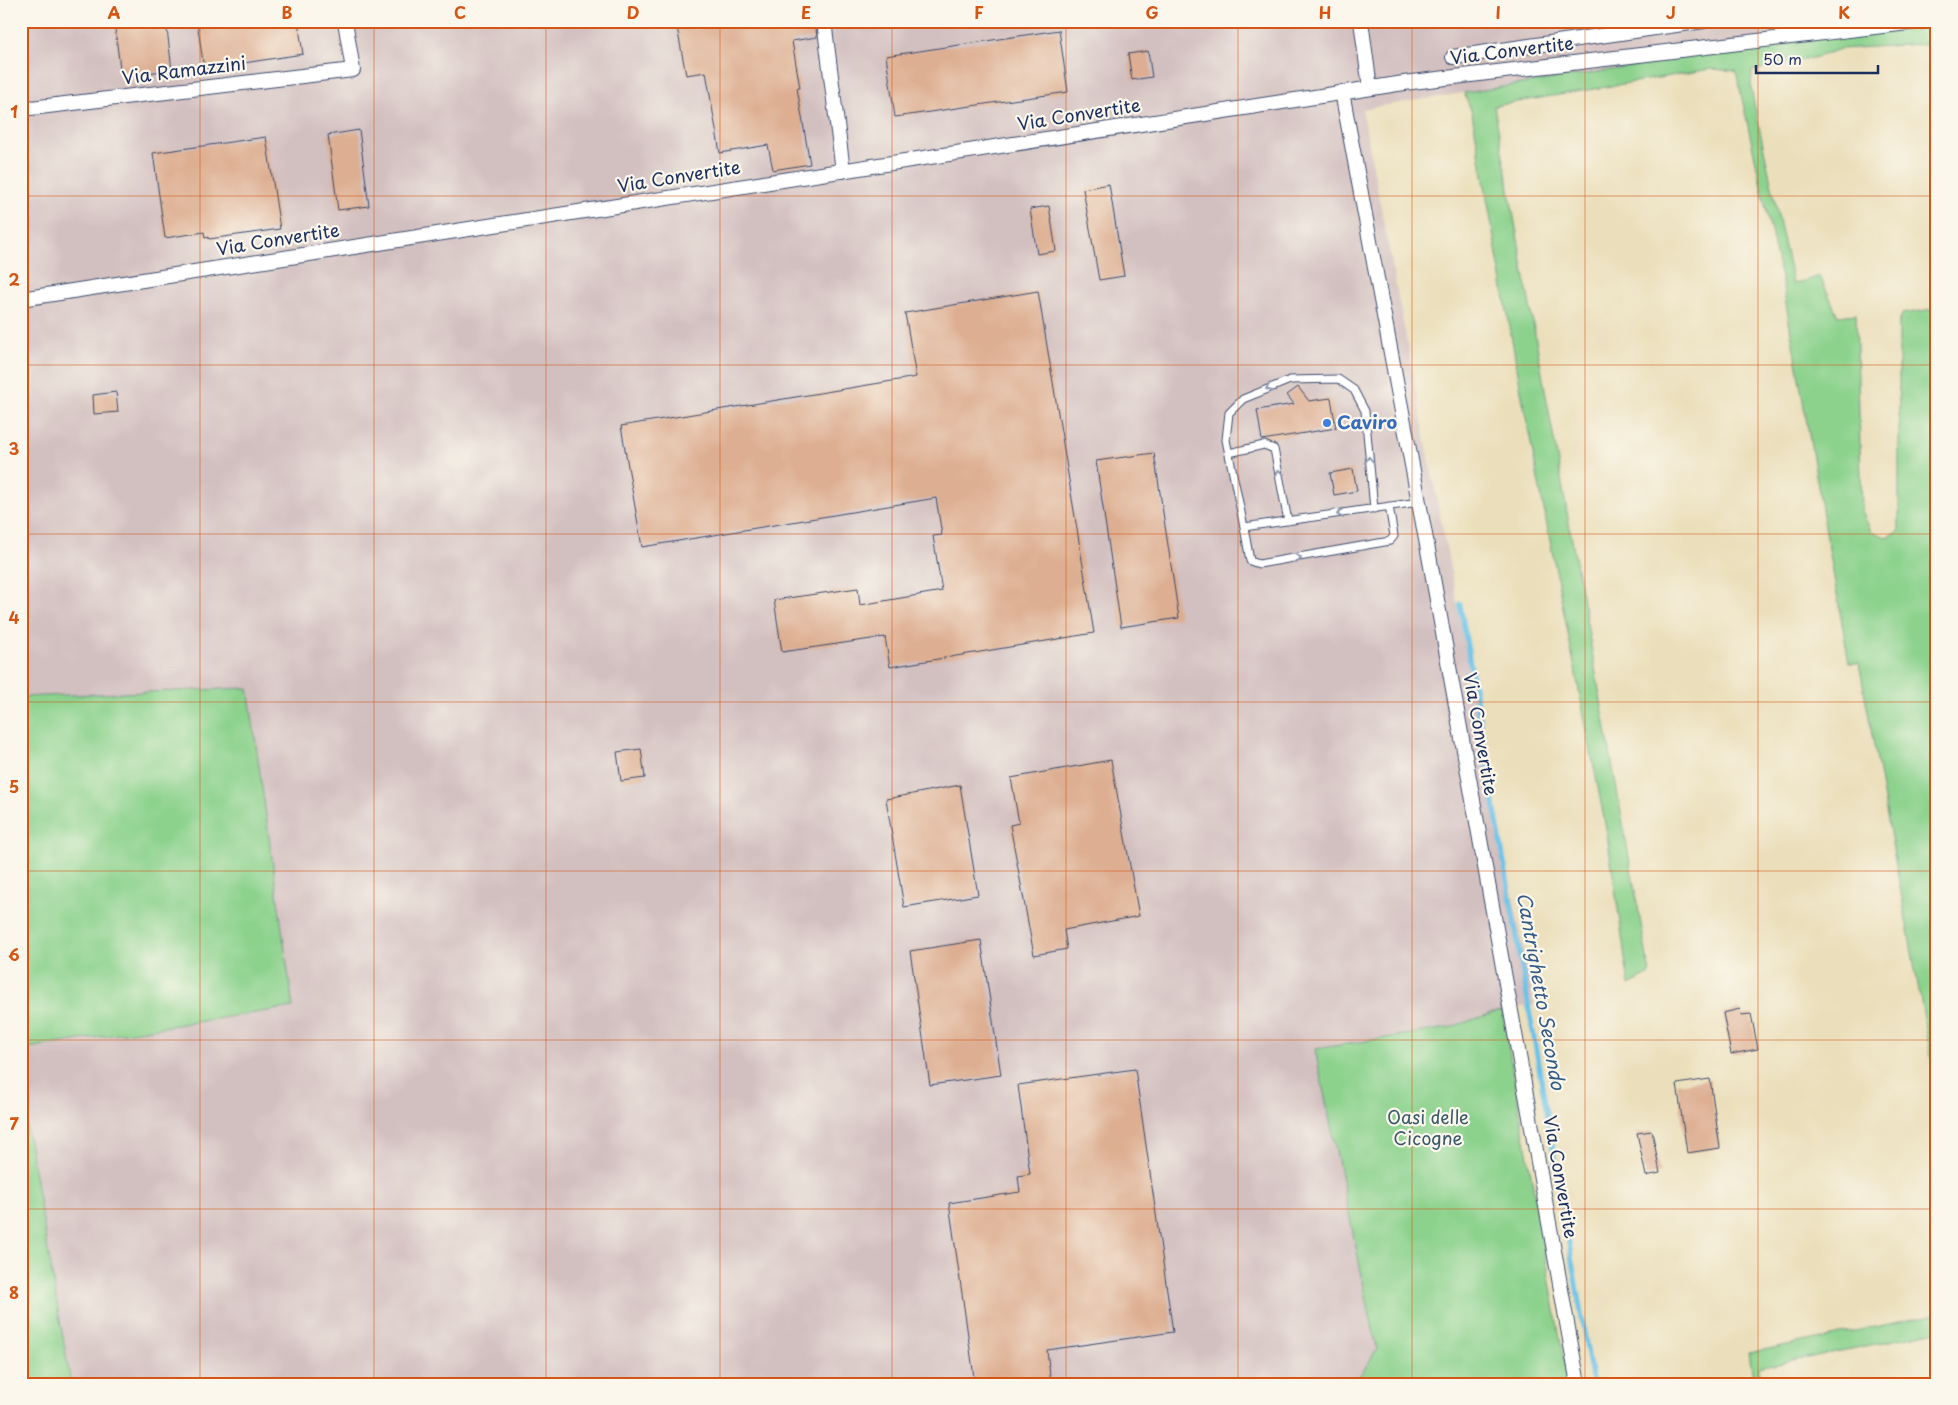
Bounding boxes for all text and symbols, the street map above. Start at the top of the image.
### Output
text: A [108,0,121,24]
text: B [282,0,293,24]
text: C [454,0,466,24]
text: D [627,0,639,24]
text: E [801,0,811,24]
text: F [974,0,984,24]
text: G [1145,0,1159,24]
text: H [1319,0,1331,24]
text: I [1495,0,1501,24]
text: J [1666,0,1676,24]
text: K [1838,0,1850,24]
street label: Via Convertite [1448,29,1575,70]
scale bar [1756,42,1878,74]
text: 50 m [1763,47,1802,70]
street label: Via Ramazzini [120,49,247,91]
street label: Via Convertite [1015,90,1143,137]
text: 1 [10,99,18,123]
street label: Via Convertite [615,152,743,199]
street label: Via Convertite [214,215,342,262]
text: 2 [8,267,20,291]
one-way arrow [1266,383,1274,393]
place label: Caviro [1337,408,1398,435]
marker: Caviro [1321,417,1333,429]
text: 3 [9,436,19,460]
one-way arrow [1364,456,1375,464]
one-way arrow [1274,469,1285,478]
one-way arrow [1336,508,1345,518]
one-way arrow [1294,553,1302,563]
text: 4 [9,605,20,629]
street label: Via Convertite [1457,670,1506,798]
text: 5 [9,774,19,798]
water label: Cantrighetto Secondo [1511,890,1573,1093]
text: 6 [8,942,20,966]
park label: Oasi delle Cicogne [1387,1103,1469,1151]
text: 7 [9,1111,19,1135]
street label: Via Convertite [1537,1113,1586,1241]
text: 8 [9,1280,19,1304]

